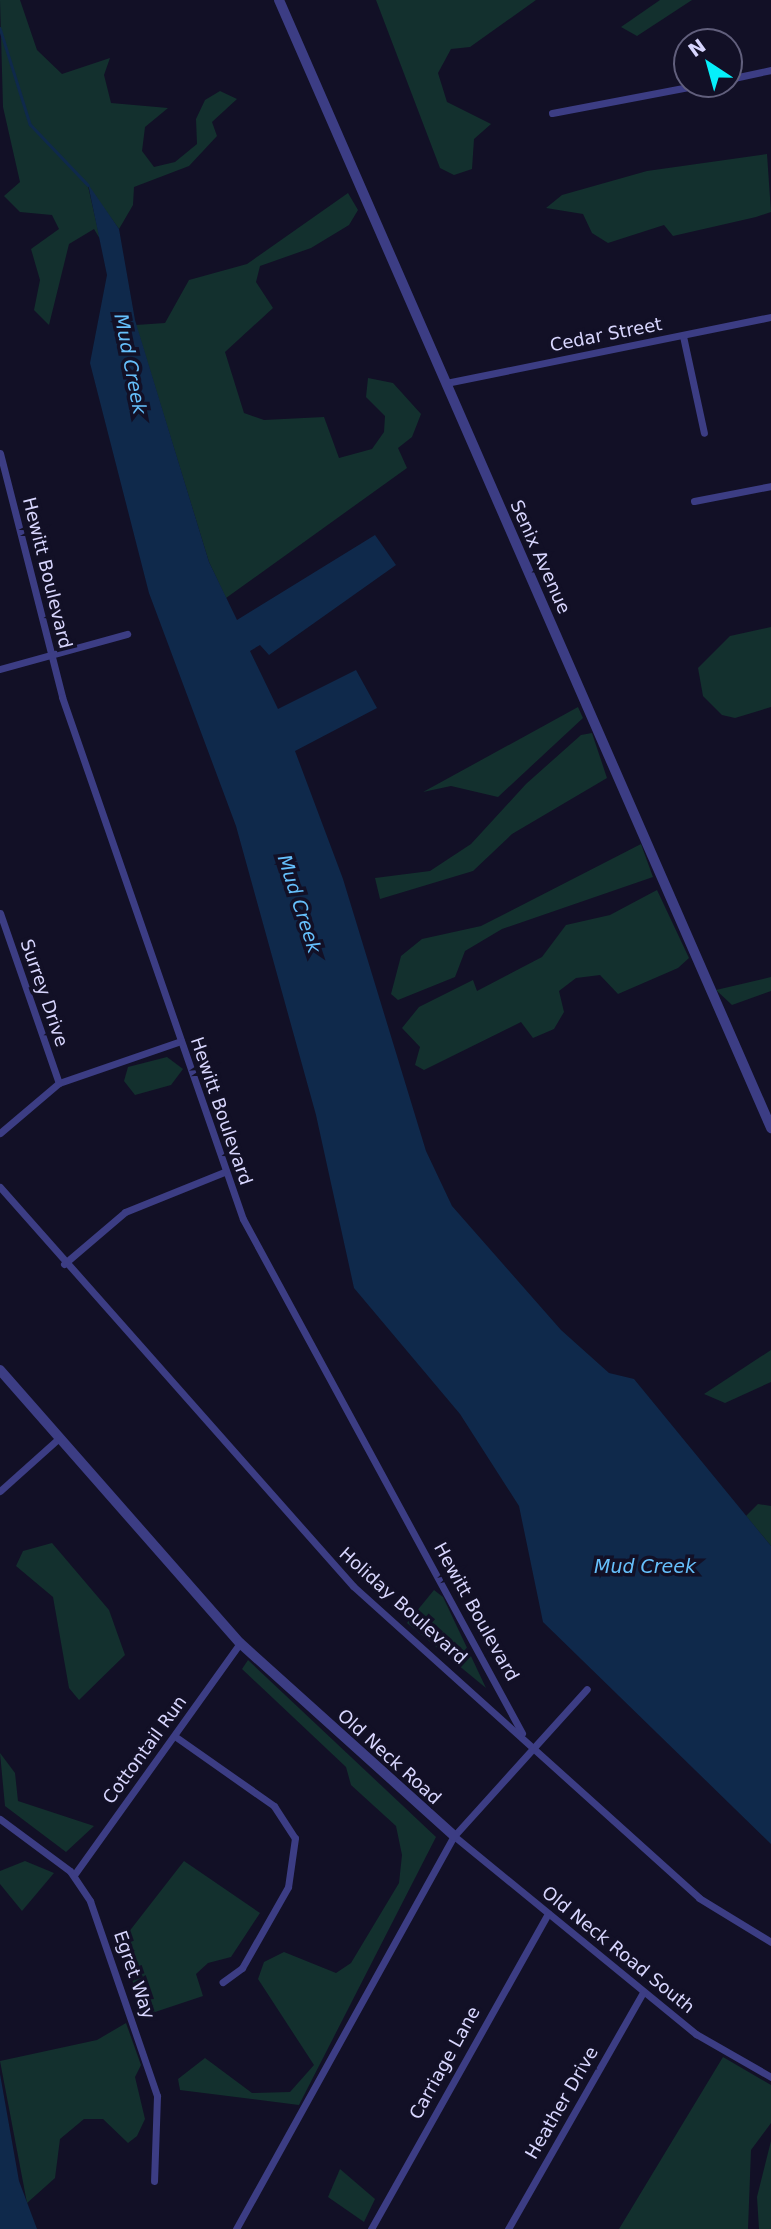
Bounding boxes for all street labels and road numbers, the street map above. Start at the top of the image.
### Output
street label: Cedar Street [548,314,664,356]
street label: Hewitt Boulevard [18,495,76,651]
street label: Senix Avenue [505,497,575,617]
street label: Surrey Drive [15,936,73,1050]
street label: Hewitt Boulevard [186,1034,256,1188]
street label: Hewitt Boulevard [429,1539,523,1685]
street label: Holiday Boulevard [335,1543,471,1669]
street label: Cottontail Run [99,1692,191,1808]
street label: Old Neck Road [333,1705,445,1809]
street label: Old Neck Road South [537,1882,699,2018]
street label: Egret Way [109,1928,159,2022]
street label: Carriage Lane [405,2003,485,2123]
street label: Heather Drive [521,2043,603,2163]

